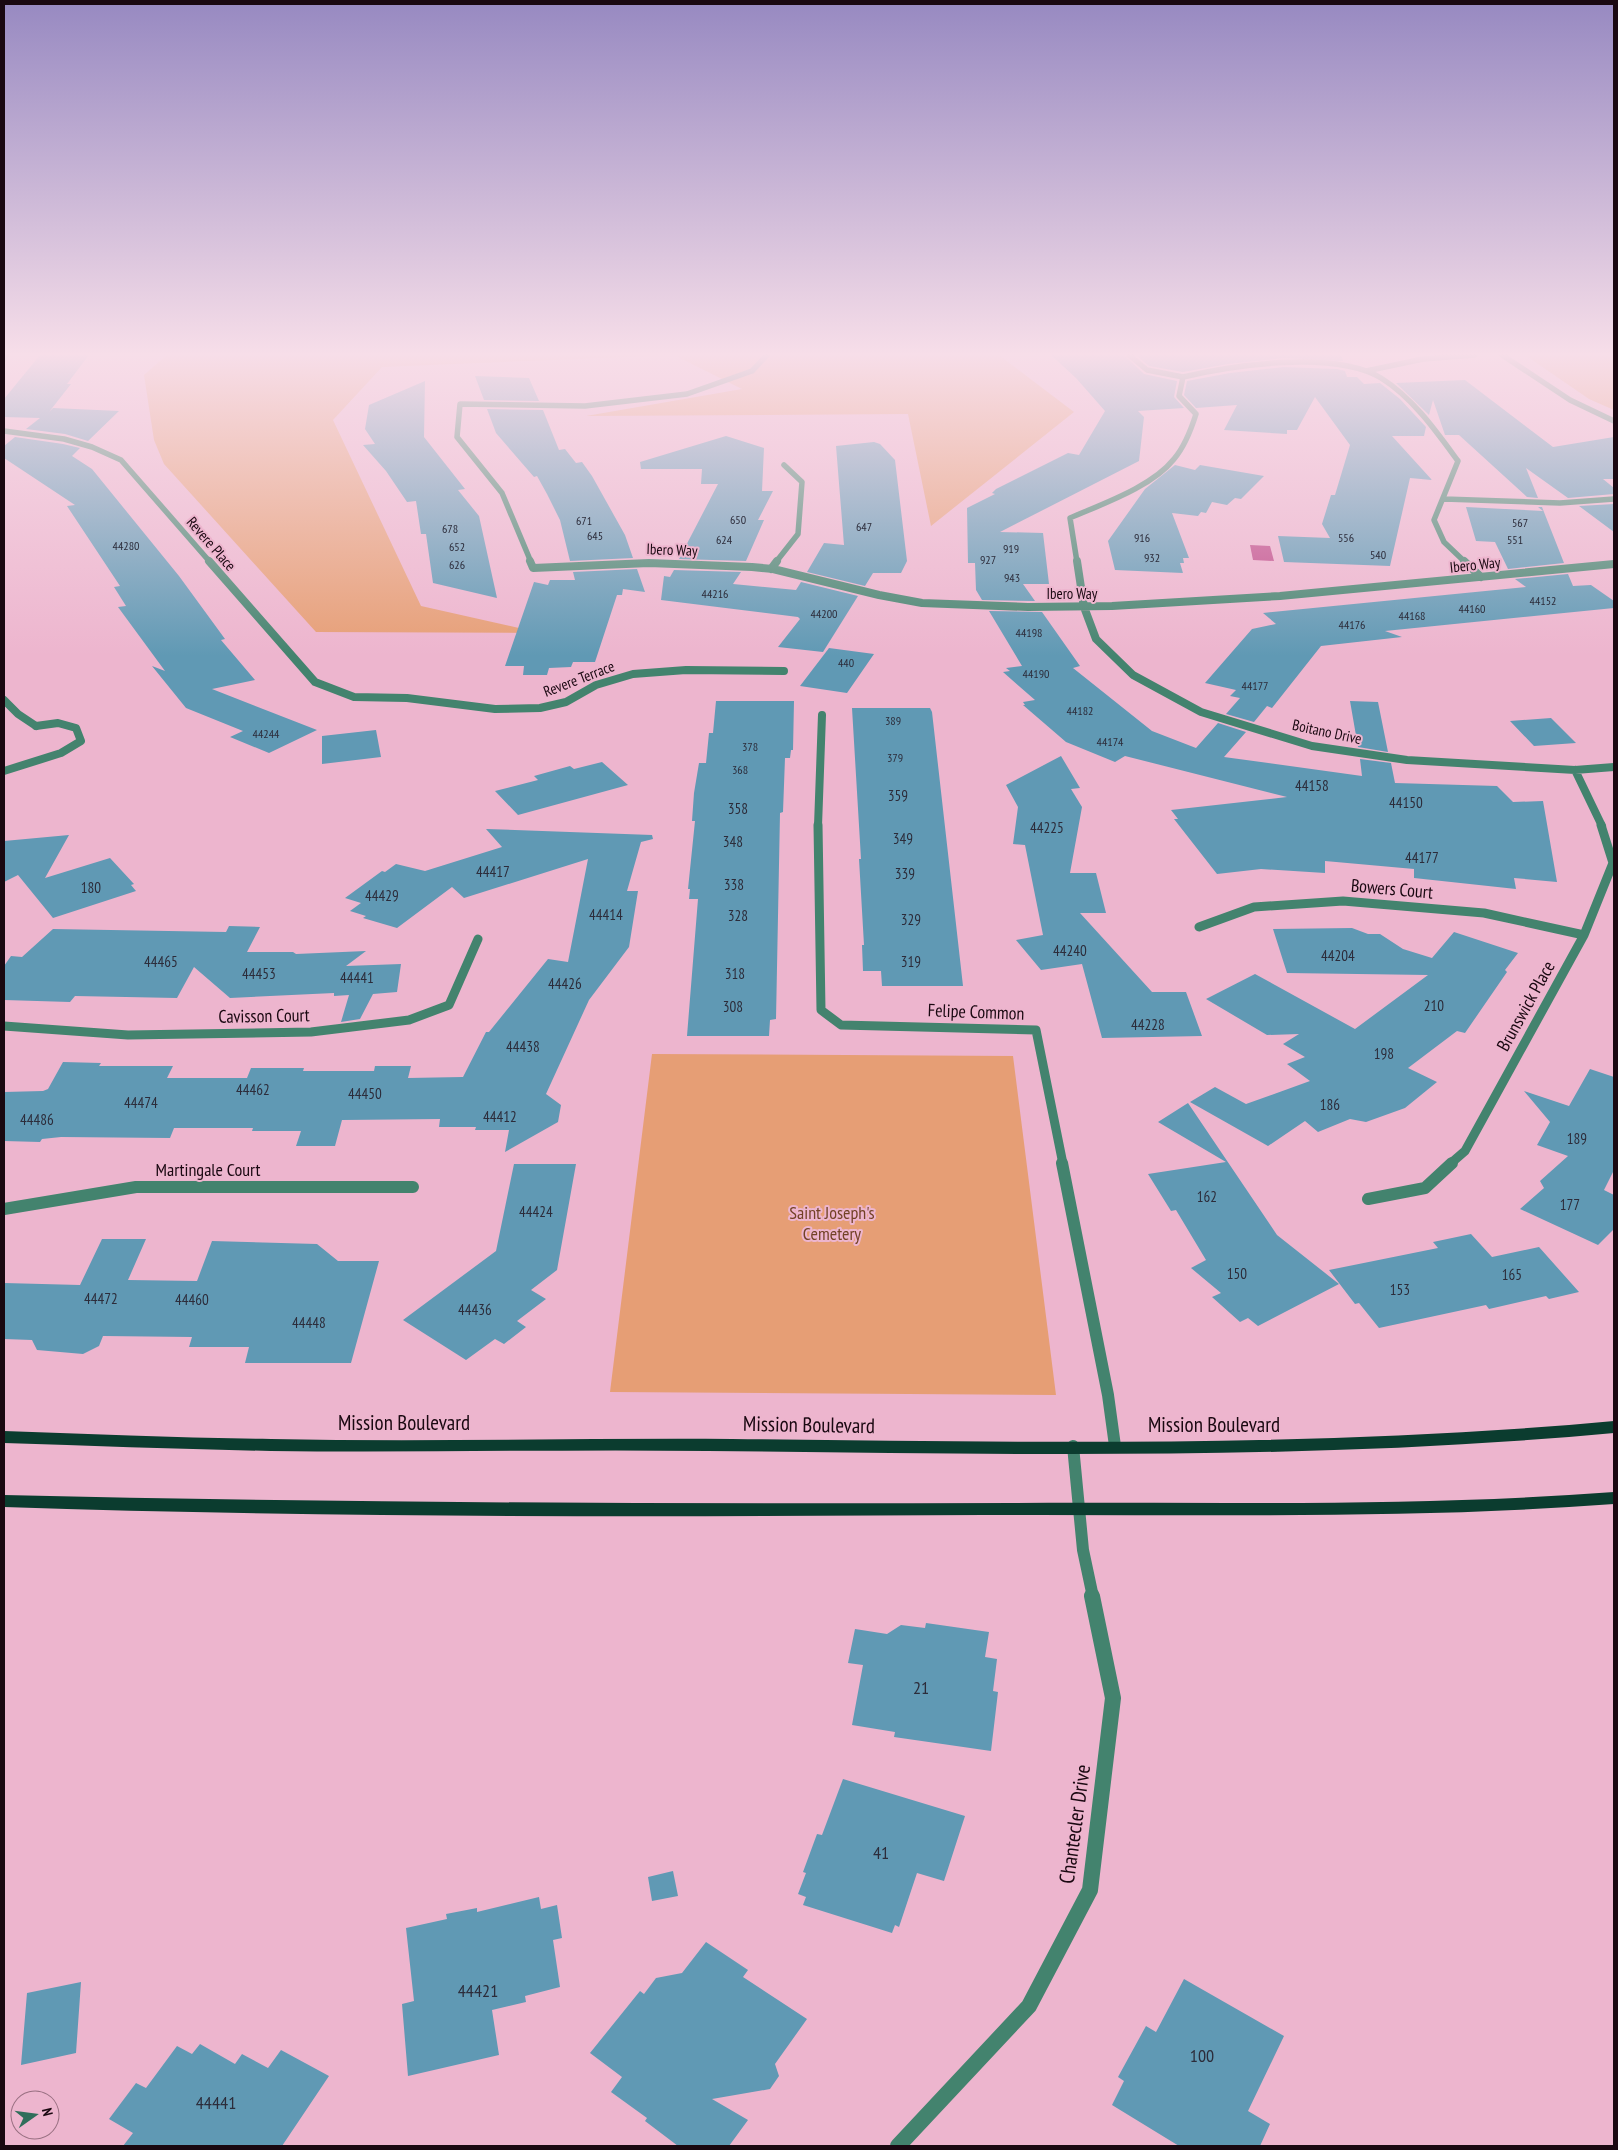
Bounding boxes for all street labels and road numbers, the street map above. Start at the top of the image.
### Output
street label: Revere Place [183,513,240,575]
street label: Ibero Way [646,539,698,560]
street label: Ibero Way [1449,552,1502,577]
street label: Ibero Way [1047,584,1098,603]
street label: Revere Terrace [541,656,617,701]
street label: Boitano Drive [1291,715,1364,748]
street label: Bowers Court [1350,873,1434,904]
street label: Brunswick Place [1491,957,1560,1055]
street label: Felipe Common [927,998,1025,1025]
street label: Cavisson Court [218,1003,310,1028]
street label: Martingale Court [156,1158,260,1181]
street label: Mission Boulevard [338,1409,470,1436]
street label: Mission Boulevard [743,1410,875,1439]
street label: Mission Boulevard [1148,1411,1280,1438]
street label: Chantecler Drive [1053,1763,1096,1885]

